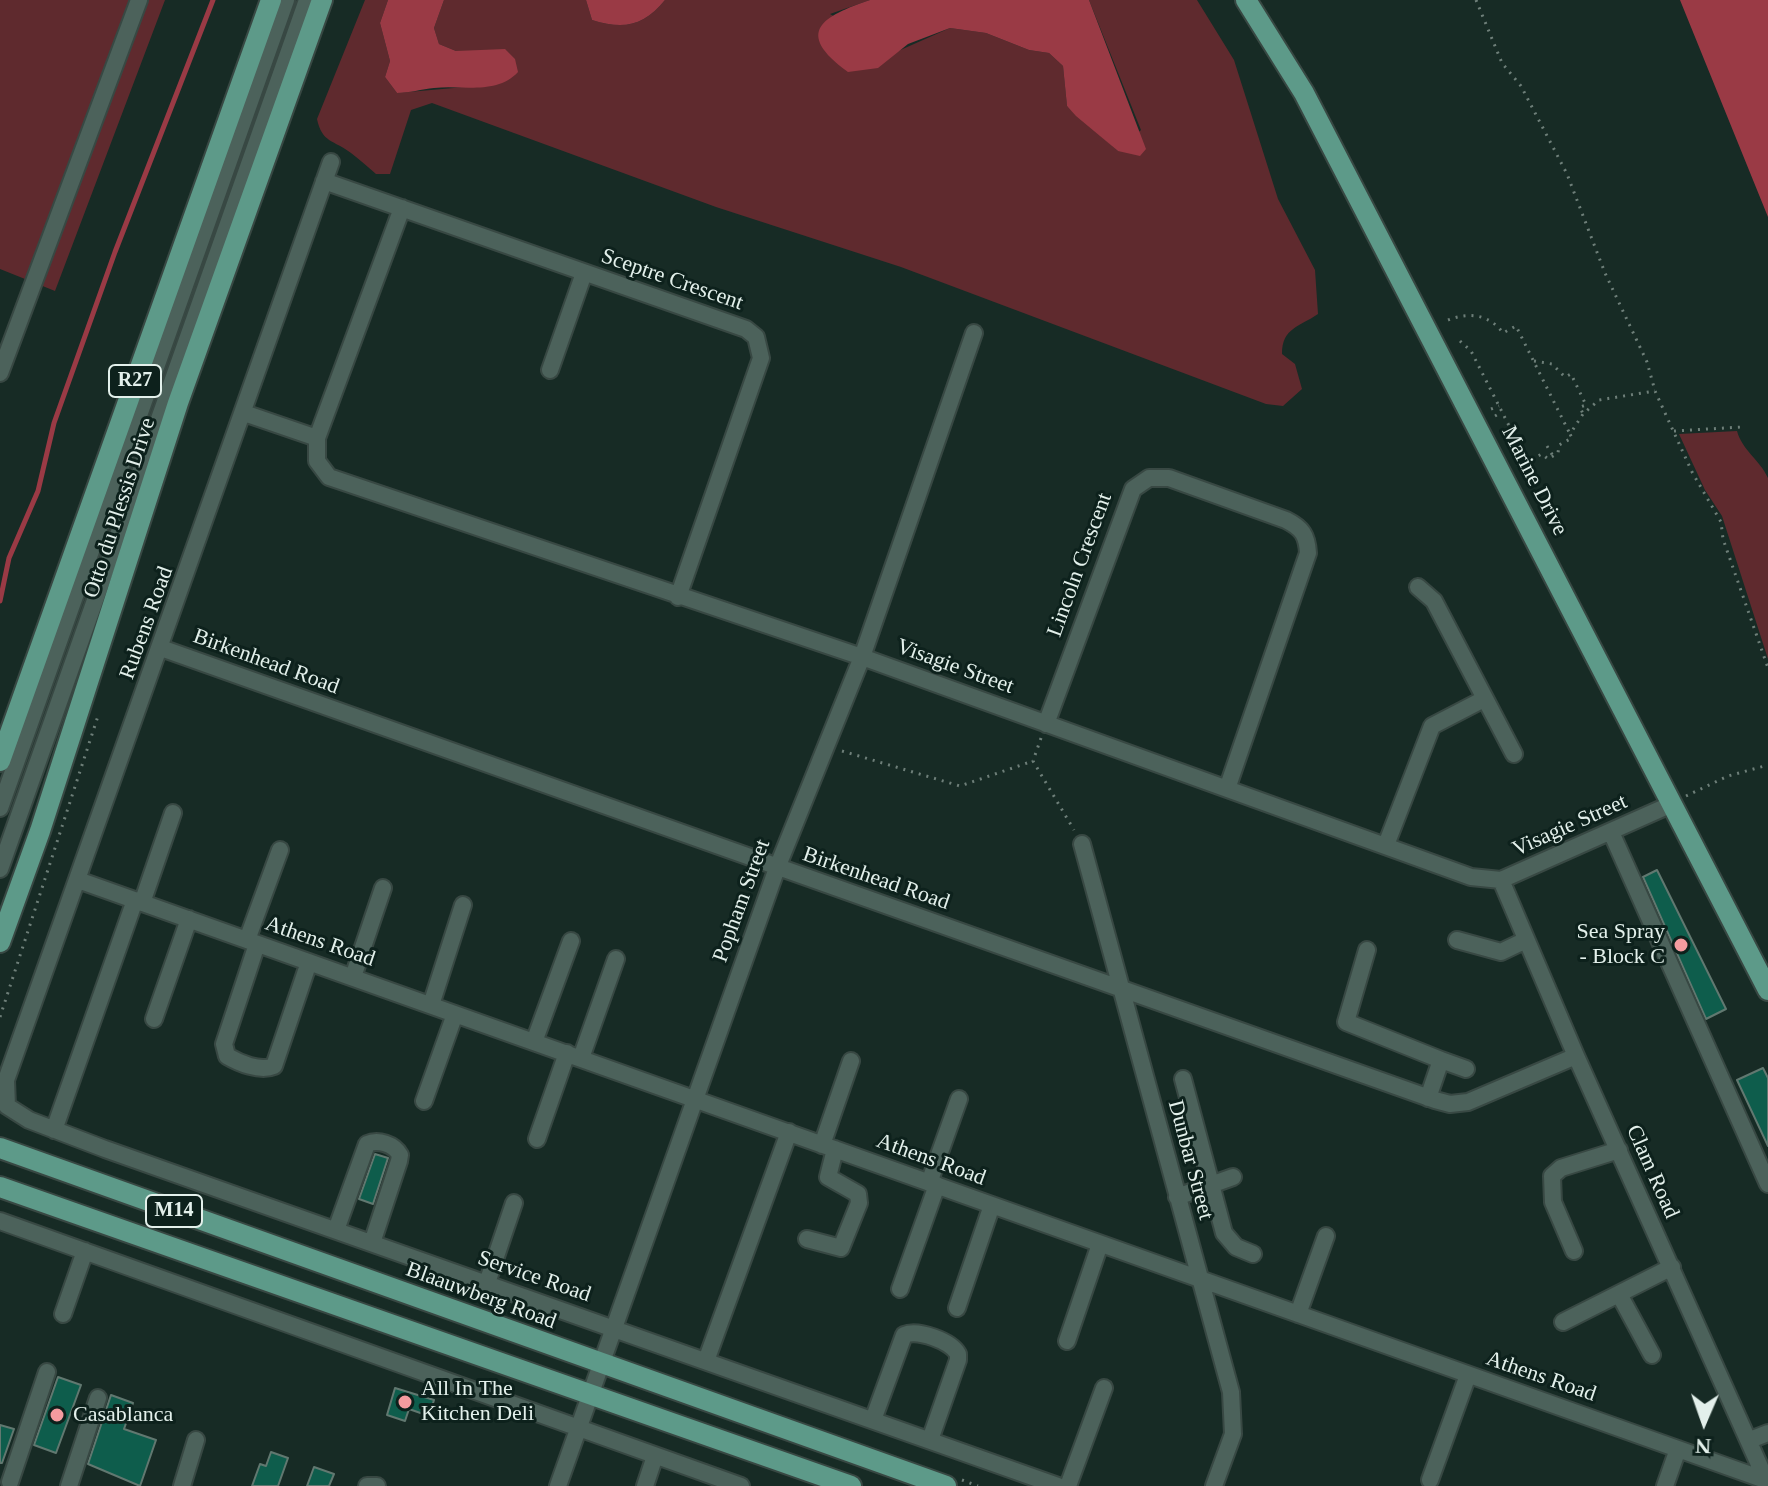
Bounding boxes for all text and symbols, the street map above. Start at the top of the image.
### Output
street label: Sceptre Crescent [598,243,746,317]
road number: R27 [109,365,161,397]
street label: Otto du Plessis Drive [78,415,162,601]
street label: Marine Drive [1495,422,1573,540]
street label: Lincoln Crescent [1042,490,1118,640]
street label: Rubens Road [114,563,180,683]
street label: Birkenhead Road [189,623,343,701]
street label: Visagie Street [893,634,1017,700]
street label: Visagie Street [1509,789,1631,863]
street label: Popham Street [708,836,776,966]
street label: Birkenhead Road [799,842,953,916]
street label: Athens Road [262,911,378,973]
place label: Sea Spray - Block C [1576,919,1665,970]
marker: Sea Spray - Block C [1672,936,1690,954]
street label: Dunbar Street [1161,1097,1219,1223]
street label: Clam Road [1620,1121,1684,1223]
street label: Athens Road [873,1128,989,1192]
road number: M14 [146,1195,202,1227]
street label: Service Road [474,1245,594,1309]
street label: Blaauwberg Road [402,1257,560,1335]
street label: Athens Road [1483,1346,1599,1408]
place label: All In The Kitchen Deli [421,1376,534,1428]
north arrow [1664,1382,1744,1462]
marker: All In The Kitchen Deli [396,1393,414,1411]
place label: Casablanca [73,1402,173,1428]
marker: Casablanca [48,1406,66,1424]
text: N [1695,1434,1712,1459]

